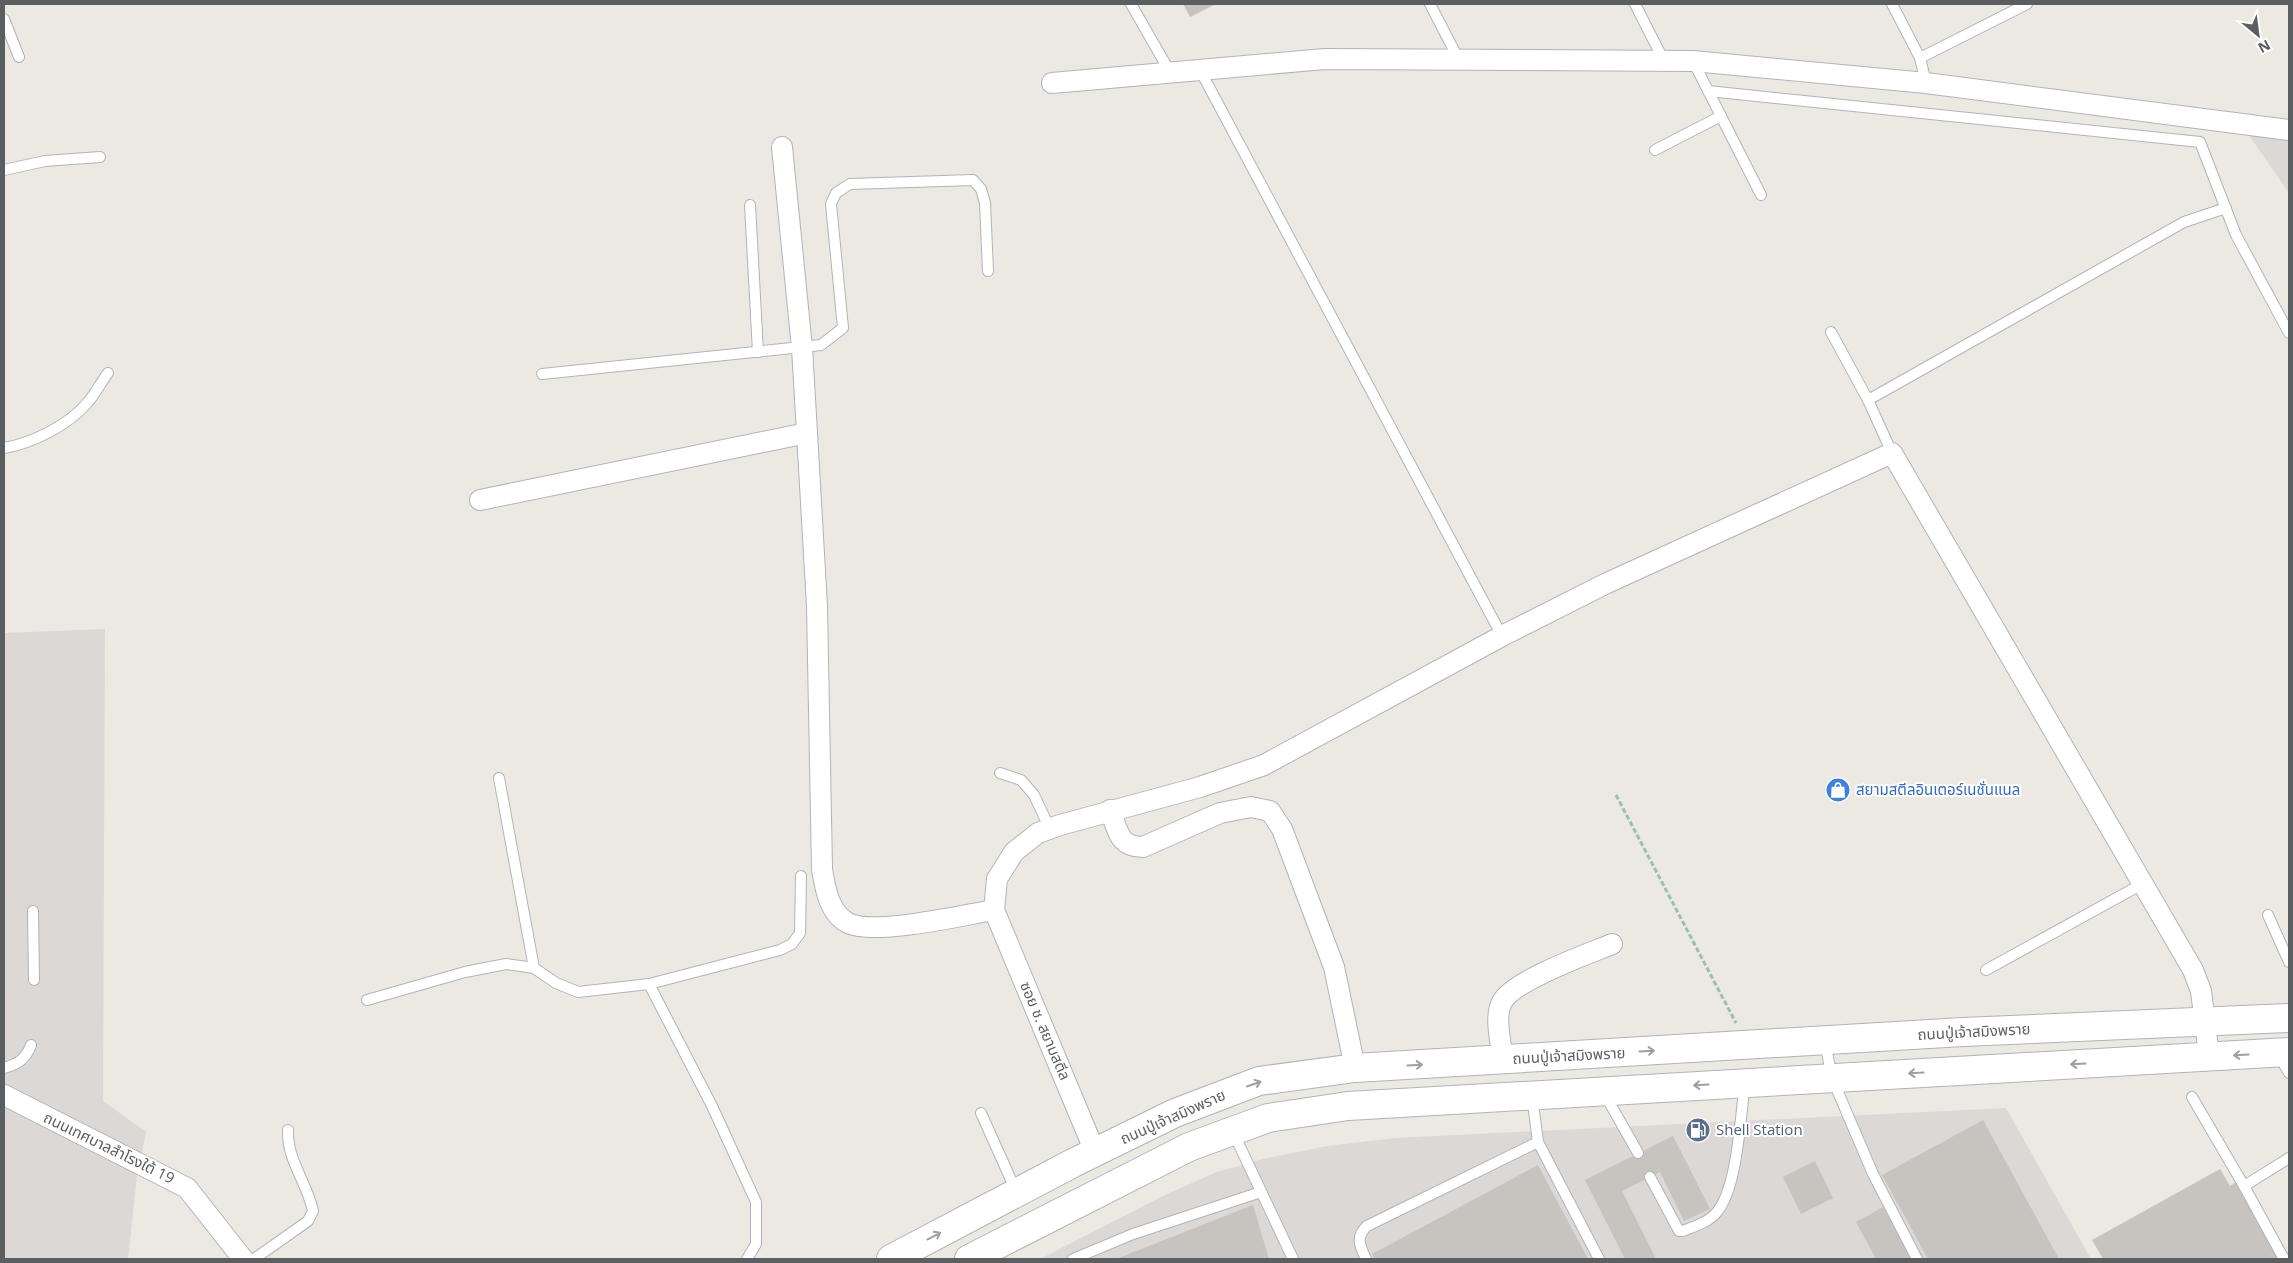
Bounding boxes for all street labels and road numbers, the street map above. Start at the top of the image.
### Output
street label: ซอย ช. สยามสตีล [1016,978,1076,1083]
street label: ถนนปู่เจ้าสมิงพราย [1917,1018,2031,1044]
street label: ถนนปู่เจ้าสมิงพราย [1512,1042,1626,1068]
street label: ถนนปู่เจ้าสมิงพราย [1117,1084,1228,1148]
street label: ถนนเทศบาลสำโรงใต้ 19 [41,1107,178,1188]

